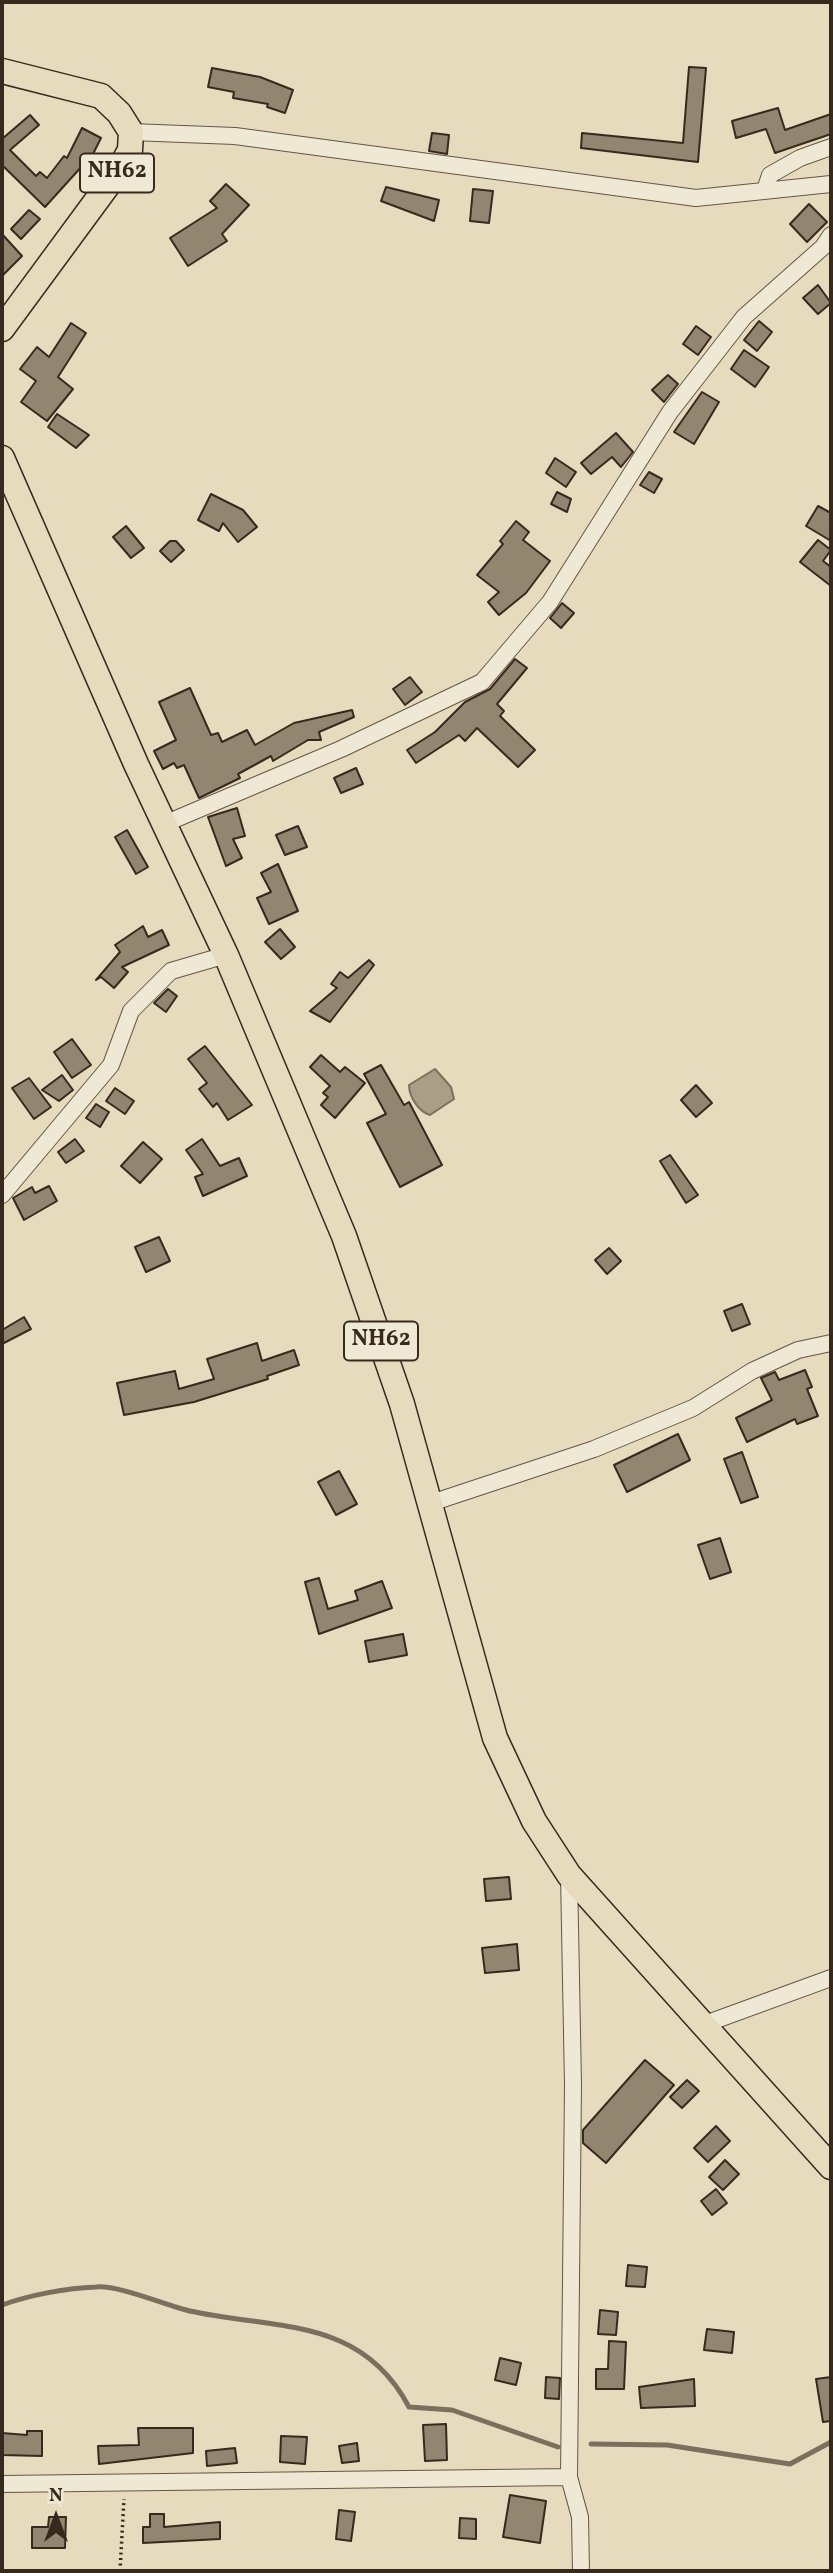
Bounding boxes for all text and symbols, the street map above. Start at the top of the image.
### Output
road number: NH62 [80,154,154,192]
road number: NH62 [344,1322,418,1360]
north arrow [21,2482,91,2552]
text: N [49,2483,63,2509]

